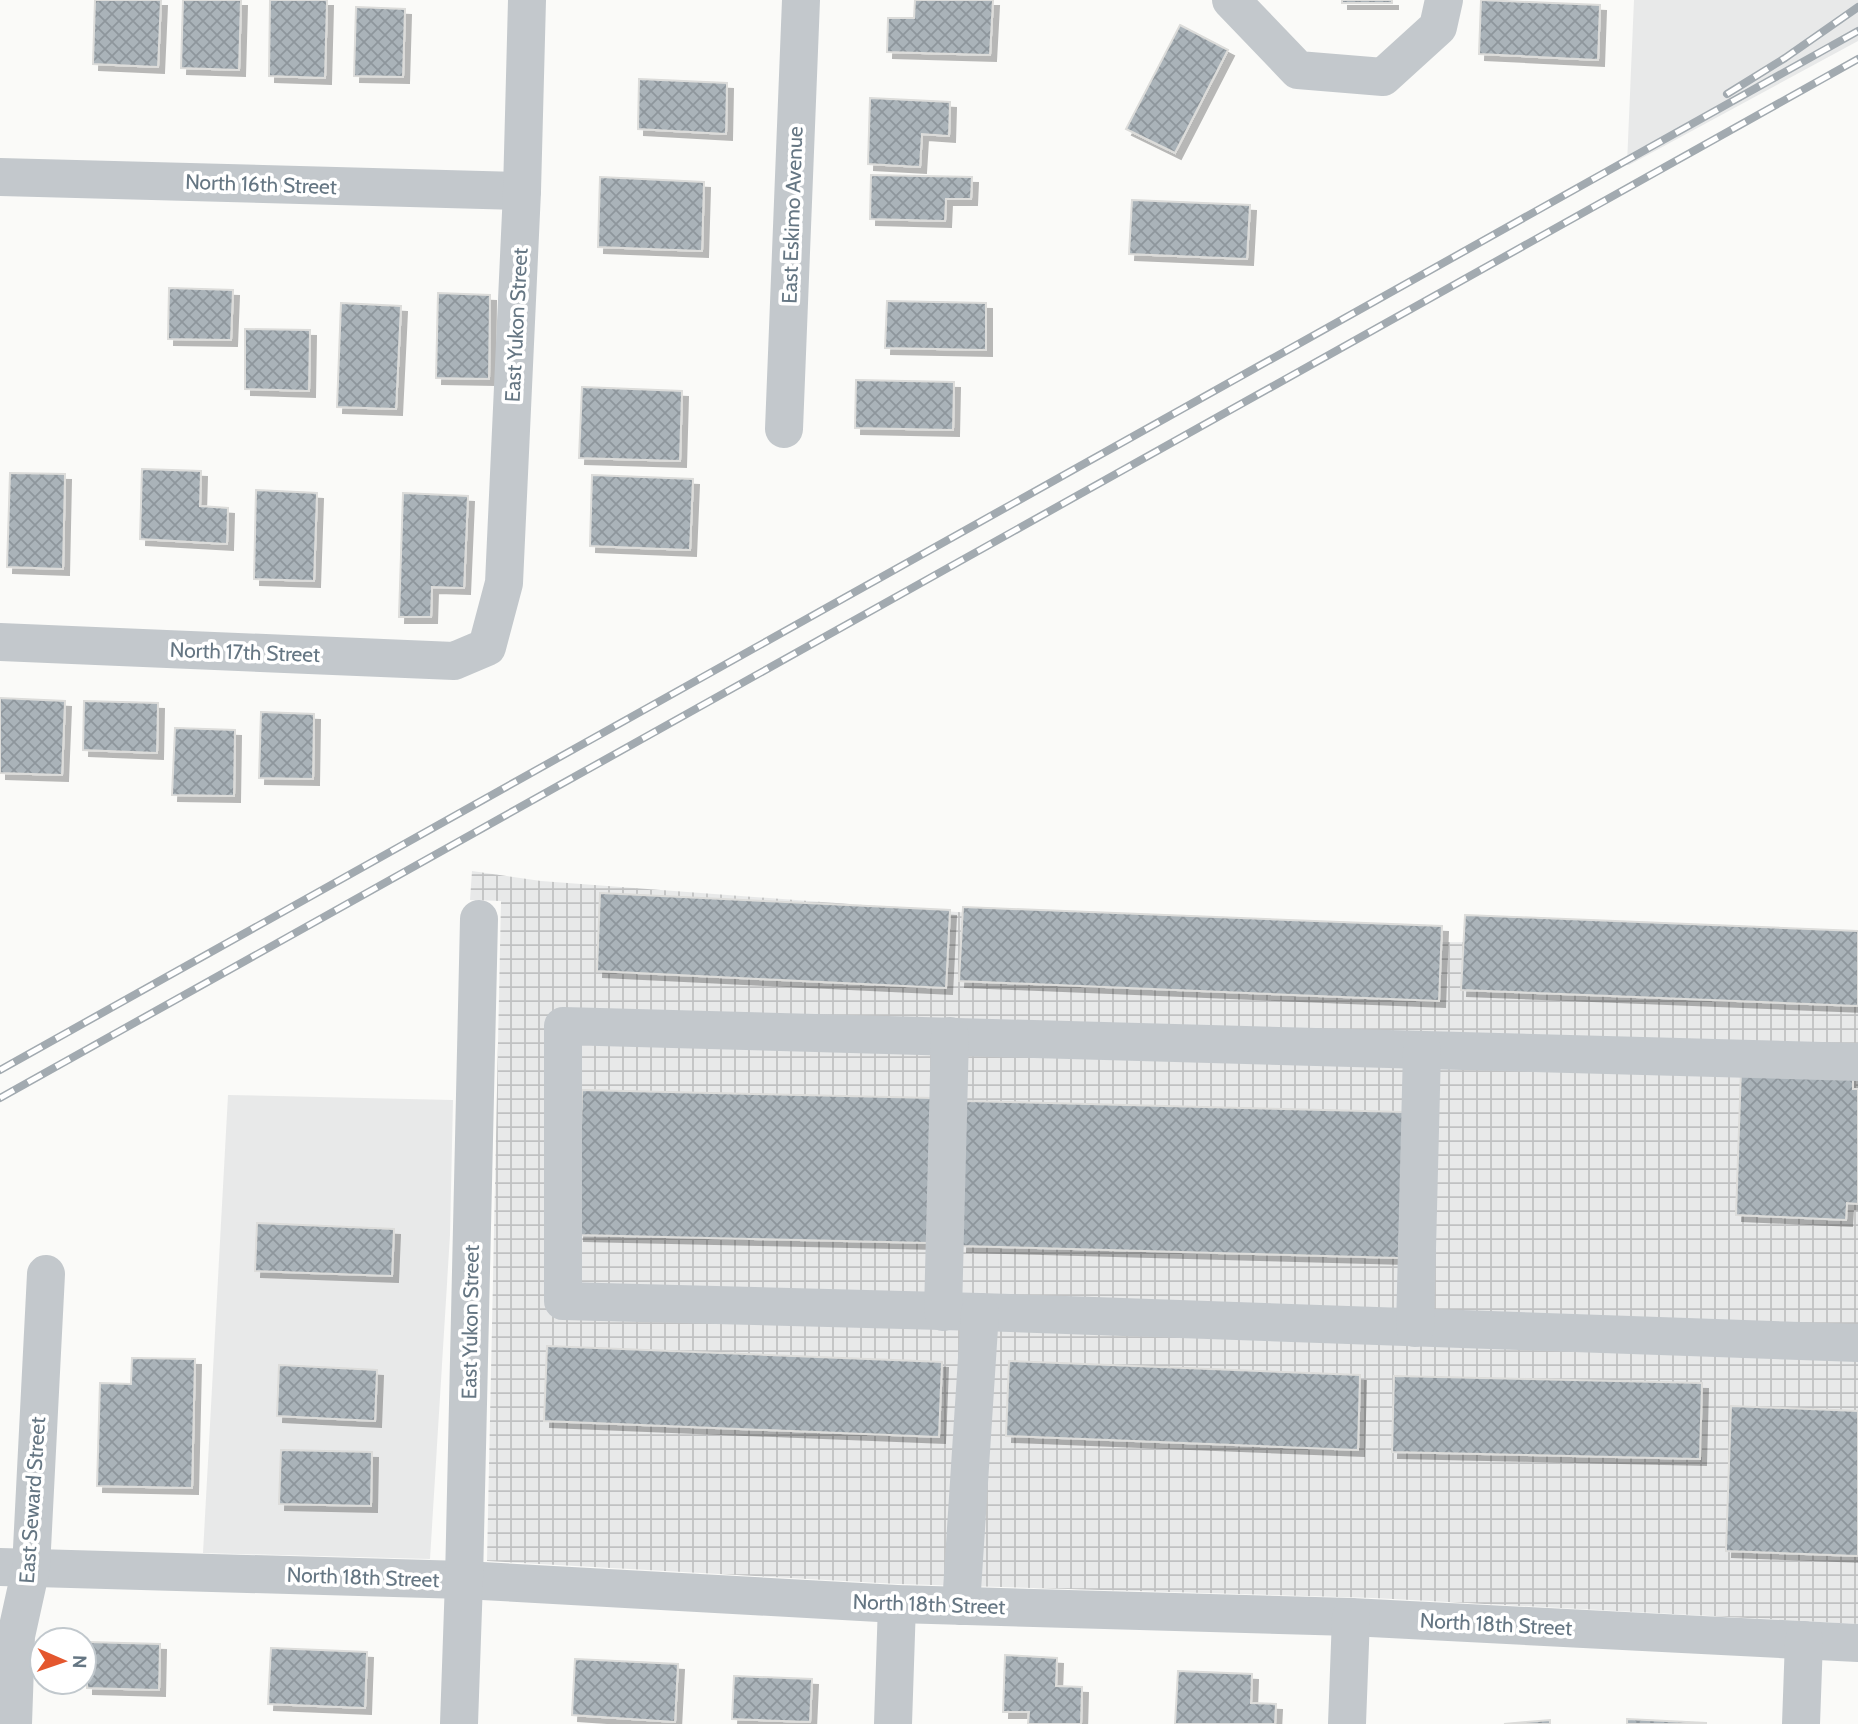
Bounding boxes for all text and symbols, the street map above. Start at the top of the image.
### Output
street label: East Eskimo Avenue [776,126,808,304]
street label: North 16th Street [185,169,337,199]
street label: East Yukon Street [499,247,533,403]
street label: North 17th Street [169,637,321,667]
street label: East Yukon Street [456,1244,484,1400]
street label: East Seward Street [14,1416,50,1584]
street label: North 18th Street [286,1562,440,1592]
street label: North 18th Street [852,1589,1006,1619]
street label: North 18th Street [1419,1608,1573,1640]
north arrow [28,1626,98,1696]
text: N [68,1654,91,1669]

